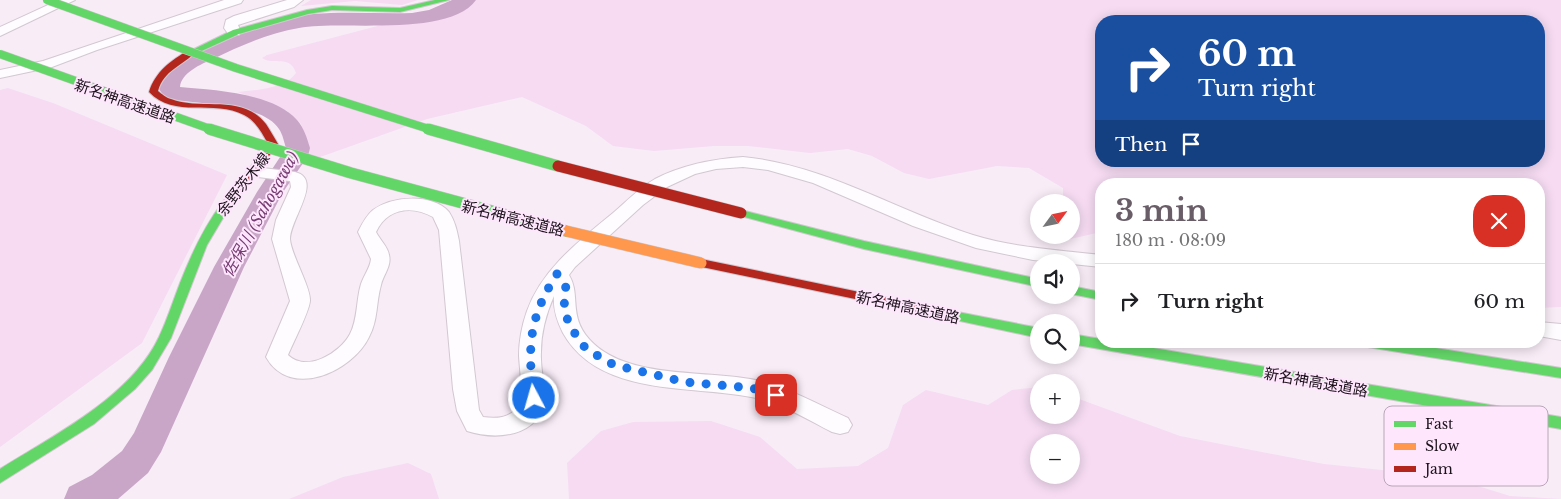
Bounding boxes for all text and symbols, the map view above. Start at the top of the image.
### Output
text: 60 m [1198,32,1296,75]
icon: right [1115,35,1180,100]
street label: 新名神高速道路 [72,75,178,127]
text: Turn right [1198,75,1316,102]
icon: arrive [1177,130,1205,158]
text: Then [1115,133,1167,156]
water label: 佐保川 (Sahogawa) [217,148,303,280]
street label: 余野茨木線 [212,149,274,219]
text: 3 min [1115,192,1208,229]
north arrow [1030,194,1080,244]
map controls [1030,194,1080,484]
button: close [1473,195,1525,247]
street label: 新名神高速道路 [460,196,566,240]
text: 180 m · 08:09 [1115,230,1226,250]
button: sound [1030,254,1080,304]
street label: 新名神高速道路 [855,287,961,327]
icon: right [1115,287,1143,315]
text: Turn right [1158,290,1264,313]
text: 60 m [1473,290,1525,313]
button: search [1030,314,1080,364]
street label: 新名神高速道路 [1263,364,1369,400]
position arrow [507,371,559,423]
pin [755,374,797,416]
button: + [1030,374,1080,424]
icon: arrive [762,381,790,409]
legend [1384,406,1548,486]
text: Fast [1425,415,1454,433]
button: − [1030,434,1080,484]
text: Slow [1425,437,1459,455]
text: Jam [1423,460,1453,478]

